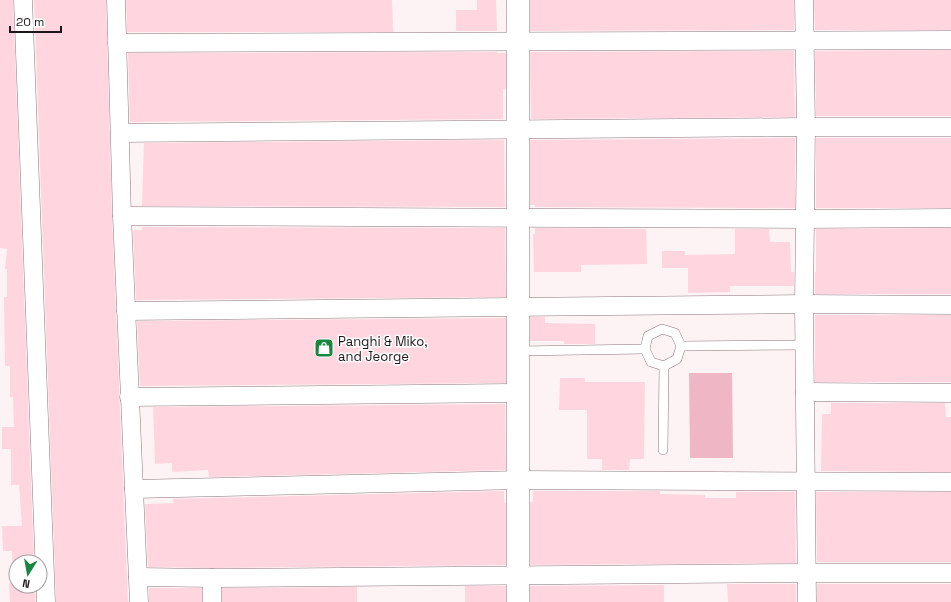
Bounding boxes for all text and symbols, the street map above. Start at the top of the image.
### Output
scale bar [10,8,61,34]
text: 20 m [16,14,44,30]
place label: Panghi & Miko, and Jeorge [338,333,427,365]
shop icon: Panghi & Miko, and Jeorge [313,337,335,359]
north arrow [8,554,48,594]
text: N [21,576,31,591]

